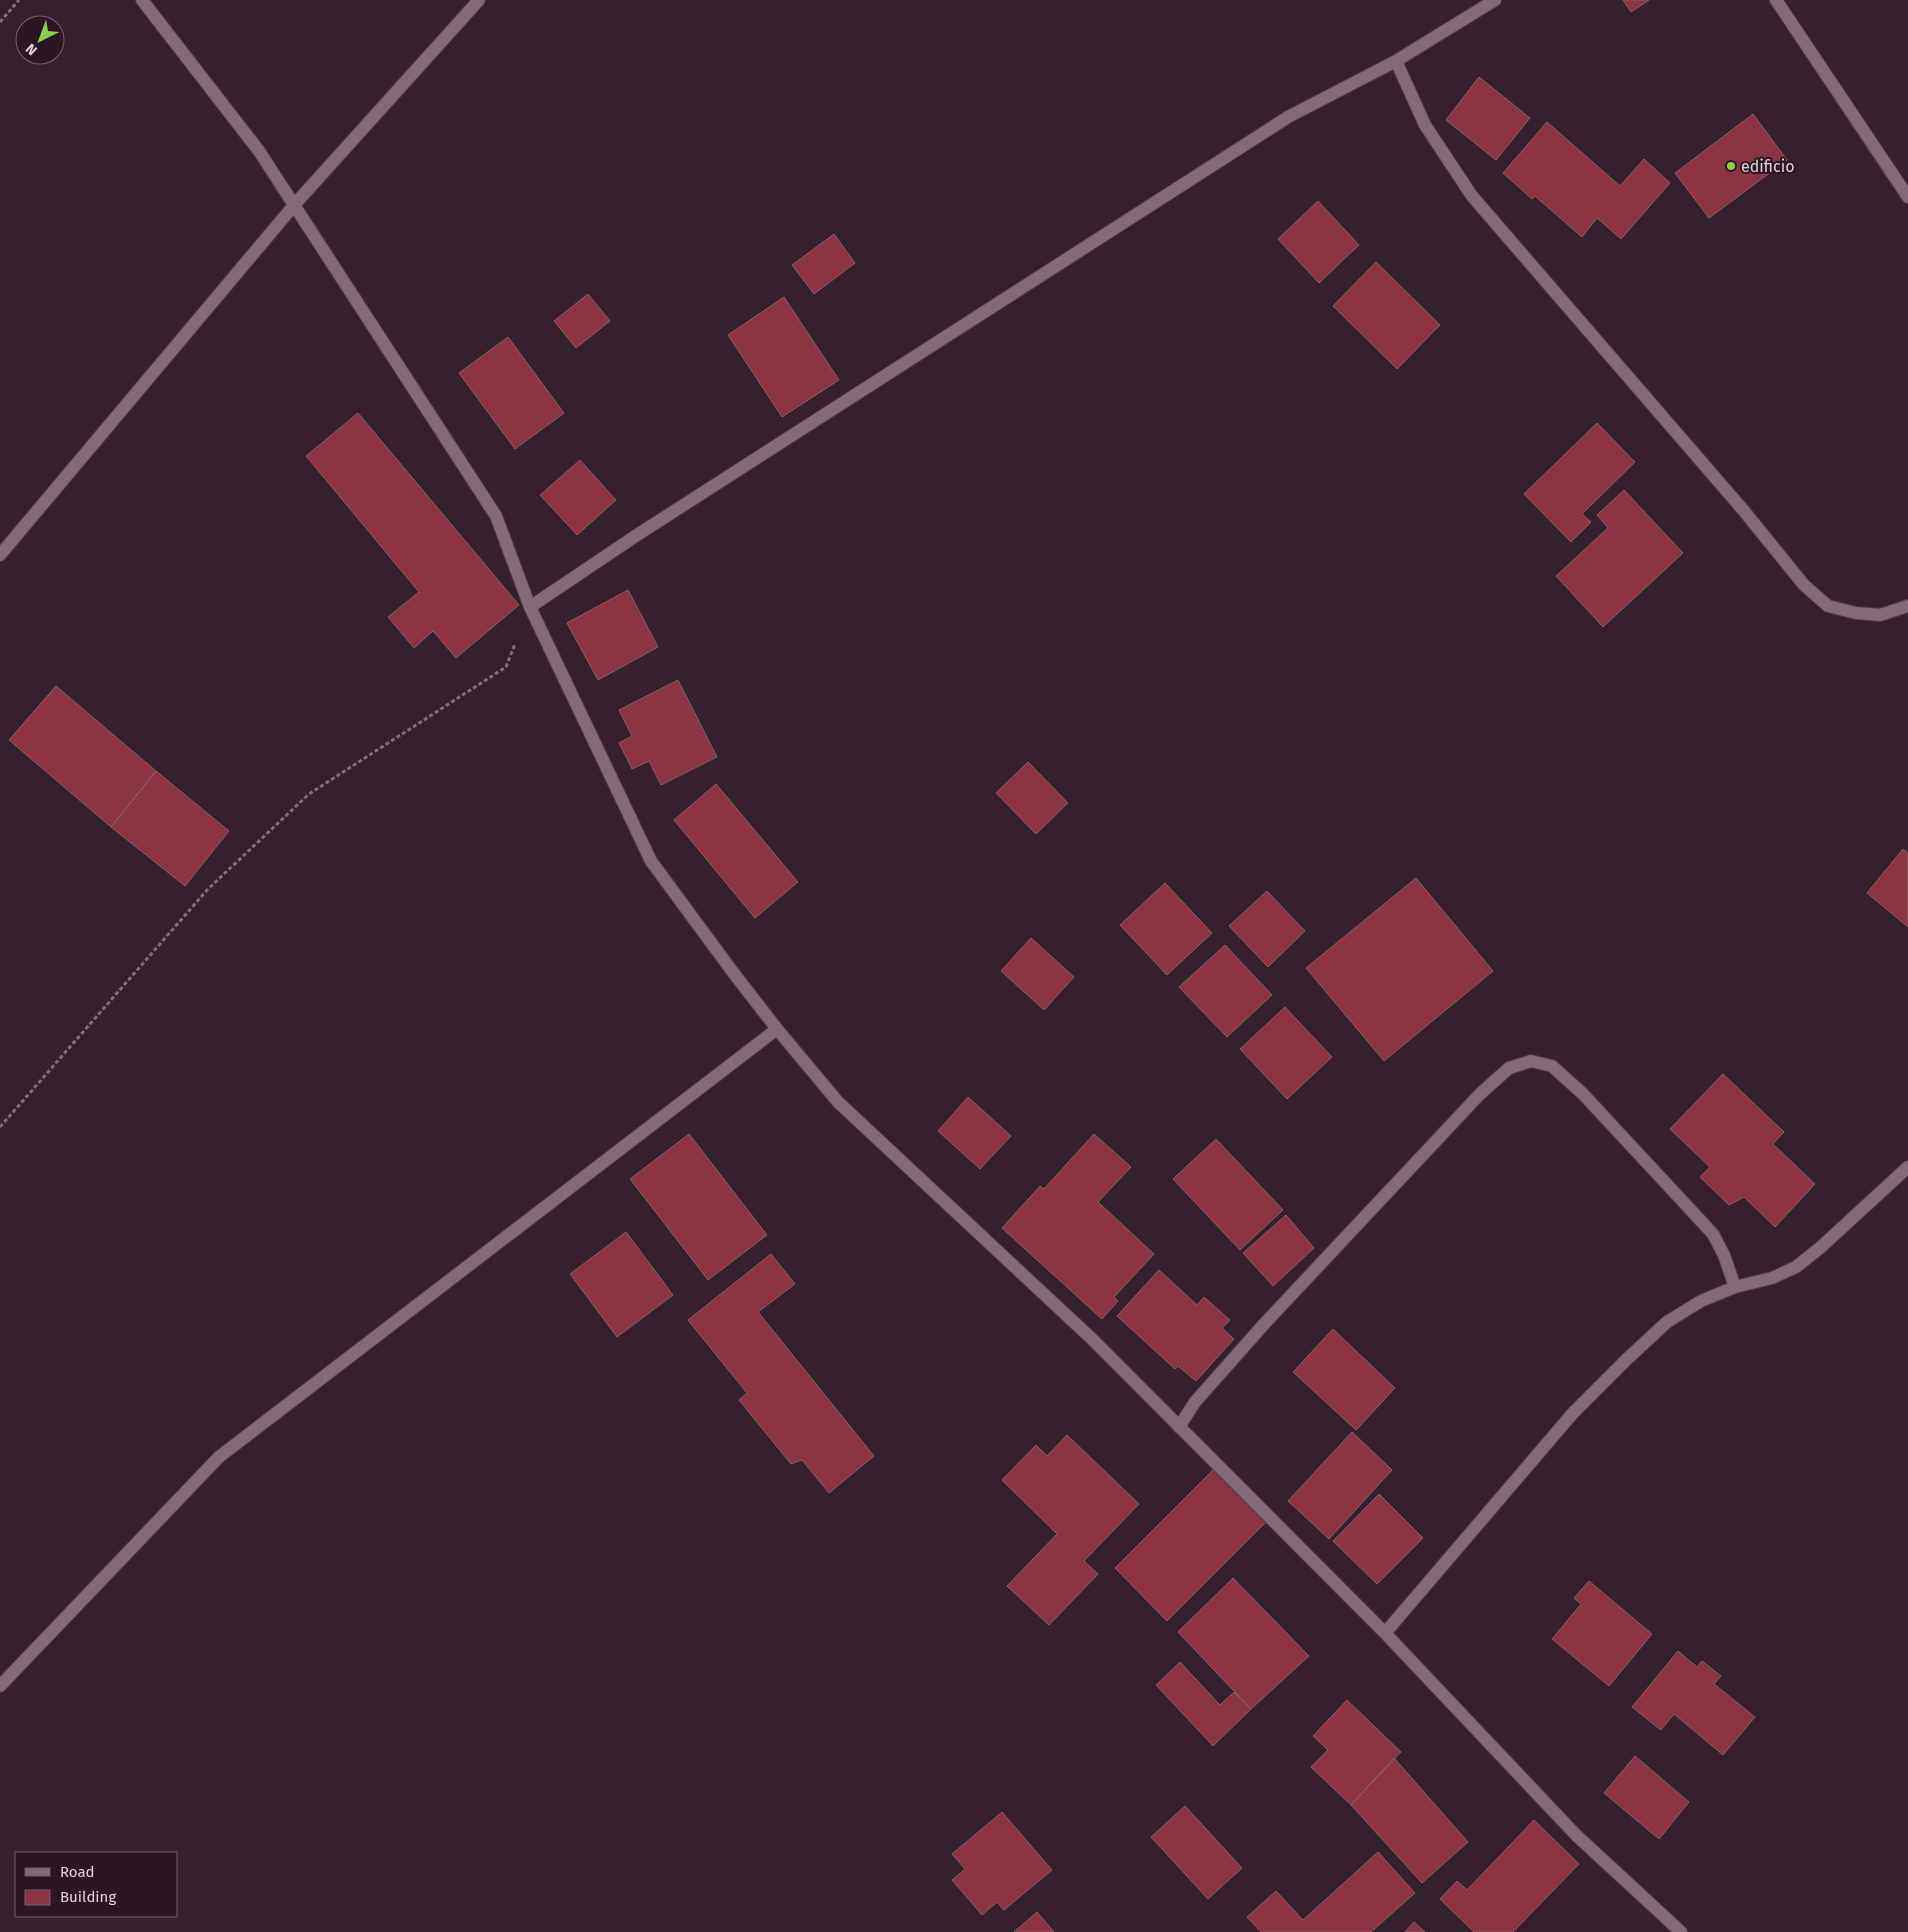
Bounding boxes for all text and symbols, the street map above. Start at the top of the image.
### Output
north arrow [15,15,65,65]
text: N [22,40,41,59]
place label: edificio [1741,157,1795,176]
marker: edificio [1725,160,1737,172]
legend [15,1852,178,1917]
text: Road [60,1863,95,1881]
text: Building [60,1888,116,1906]

